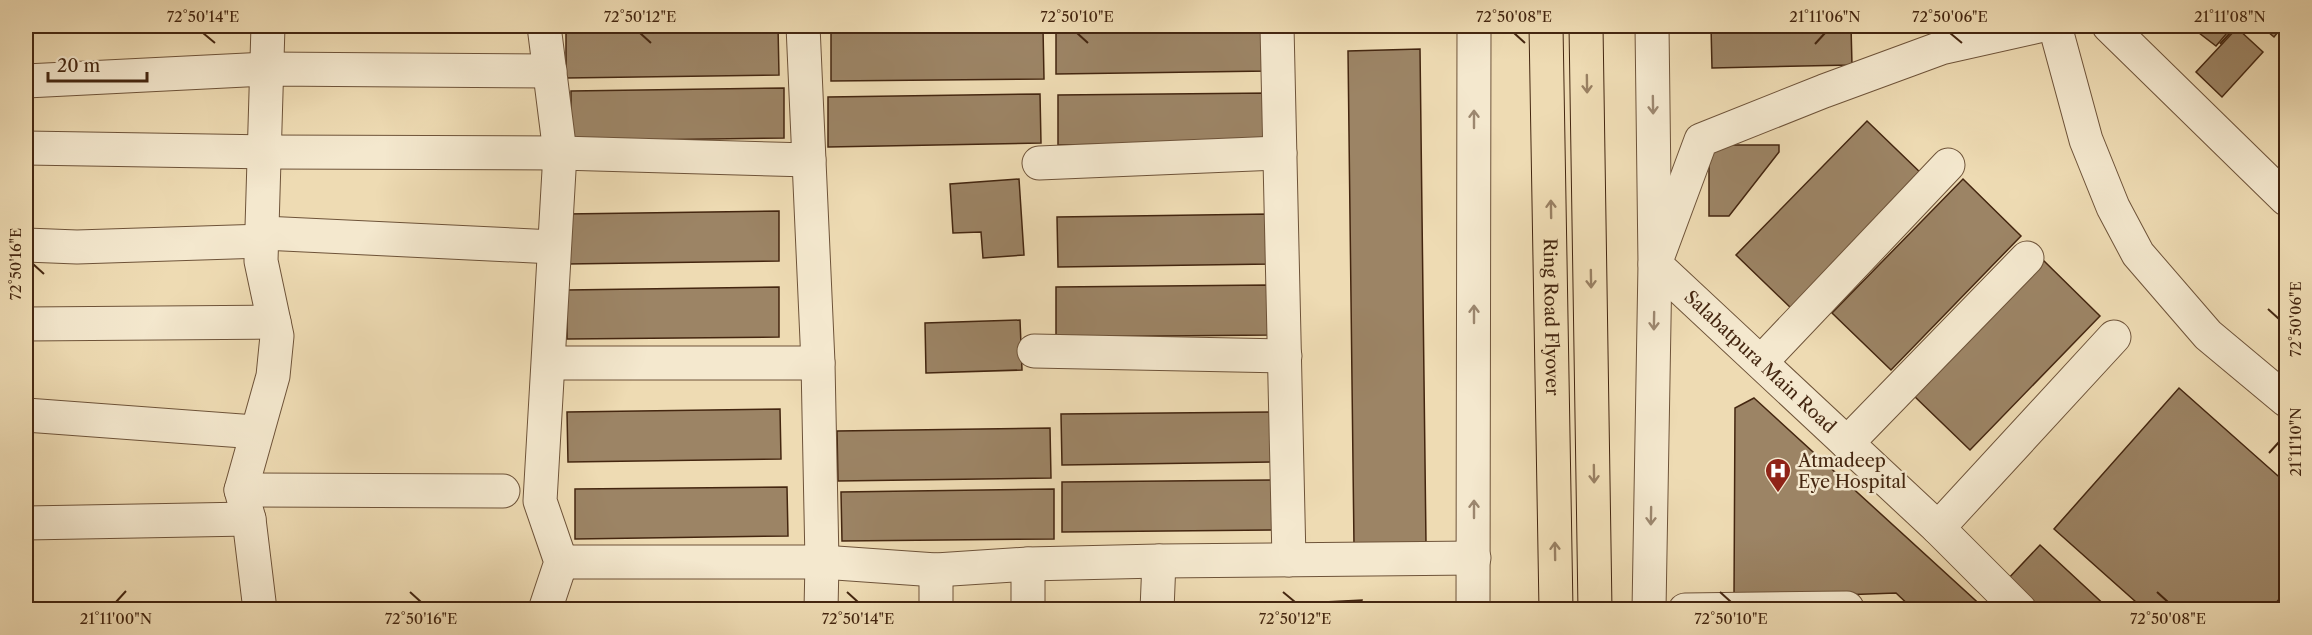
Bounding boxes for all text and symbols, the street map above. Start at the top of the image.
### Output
text: 72°50'14"E [167,7,239,26]
text: 72°50'12"E [604,7,676,26]
text: 72°50'10"E [1040,7,1114,26]
text: 72°50'08"E [1476,7,1552,26]
text: 21°11'06"N [1789,7,1861,26]
text: 72°50'06"E [1912,7,1988,26]
text: 21°11'08"N [2194,7,2266,26]
scale bar [48,45,147,83]
text: 20 m [57,55,101,77]
one-way arrow [1582,73,1593,93]
one-way arrow [1647,94,1659,114]
one-way arrow [1468,110,1480,130]
one-way arrow [1545,200,1556,220]
text: 72°50'16"E [6,228,25,300]
street label: Ring Road Flyover [1539,238,1563,396]
one-way arrow [1586,268,1597,288]
text: 72°50'06"E [2286,281,2305,357]
street label: Salabatpura Main Road [1680,286,1840,438]
one-way arrow [1468,305,1480,325]
one-way arrow [1648,310,1660,330]
text: 21°11'10"N [2286,407,2305,477]
place label: Atmadeep Eye Hospital [1797,450,1906,493]
hospital icon: Atmadeep Eye Hospital [1763,456,1793,494]
one-way arrow [1588,463,1600,483]
one-way arrow [1468,500,1480,520]
one-way arrow [1645,505,1657,525]
one-way arrow [1549,542,1561,562]
text: 21°11'00"N [80,609,152,628]
text: 72°50'16"E [385,609,457,628]
text: 72°50'14"E [822,609,894,628]
text: 72°50'12"E [1259,609,1331,628]
text: 72°50'10"E [1694,609,1768,628]
text: 72°50'08"E [2130,609,2206,628]

